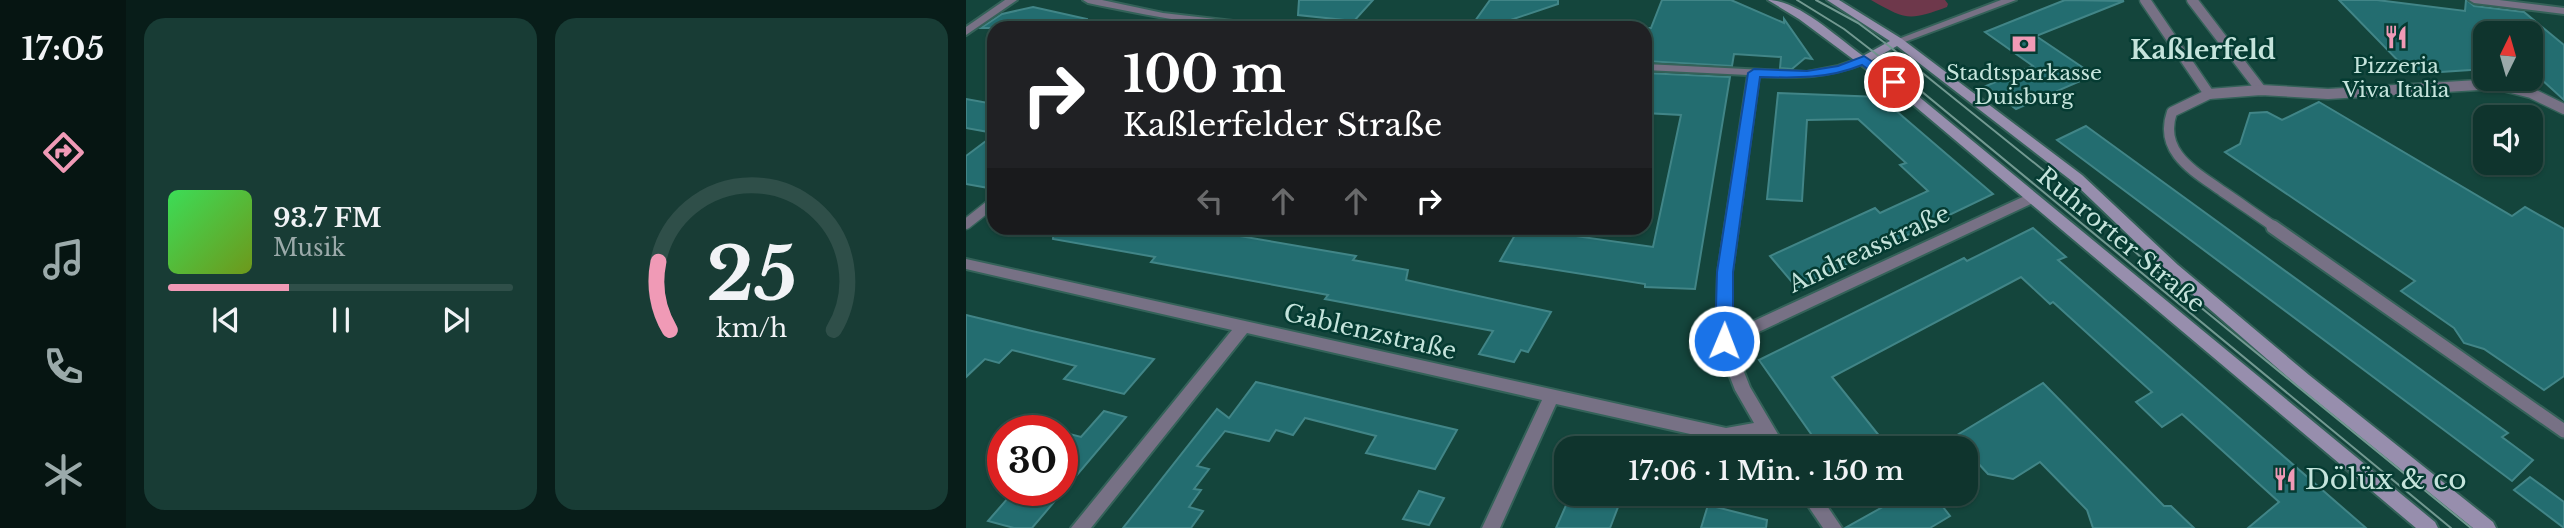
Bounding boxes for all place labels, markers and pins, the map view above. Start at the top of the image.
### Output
restaurant icon: Pizzeria Viva Italia [2382,23,2410,51]
bank icon: Stadtsparkasse Duisburg [2010,30,2038,58]
pin [1864,52,1924,112]
place label: Pizzeria Viva Italia [2342,53,2450,103]
place label: Stadtsparkasse Duisburg [1946,60,2102,110]
place label: Dölüx & co [2305,462,2467,497]
restaurant icon: Dölüx & co [2271,465,2299,493]

